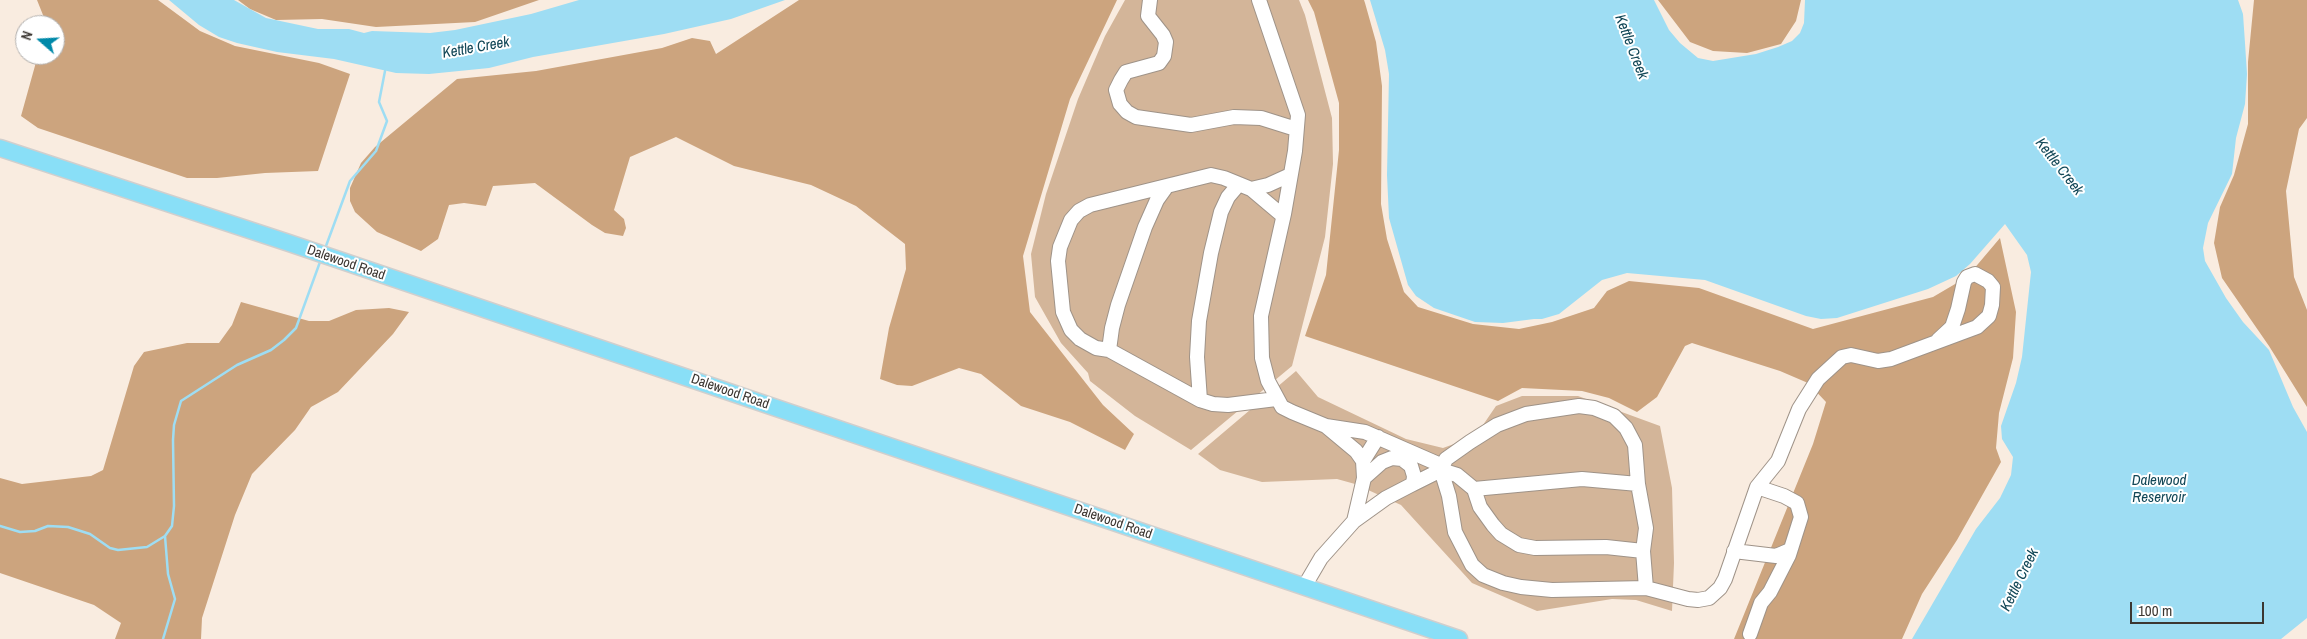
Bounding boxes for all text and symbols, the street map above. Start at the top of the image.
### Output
water label: Kettle Creek [1610,12,1652,82]
north arrow [15,15,65,65]
text: N [17,29,37,42]
water label: Kettle Creek [441,33,511,63]
water label: Kettle Creek [2031,135,2087,199]
street label: Dalewood Road [305,242,387,284]
street label: Dalewood Road [689,371,771,413]
water label: Dalewood Reservoir [2132,472,2186,507]
street label: Dalewood Road [1072,501,1154,543]
water label: Kettle Creek [1997,546,2043,614]
scale bar [2132,592,2266,624]
text: 100 m [2138,600,2172,621]

